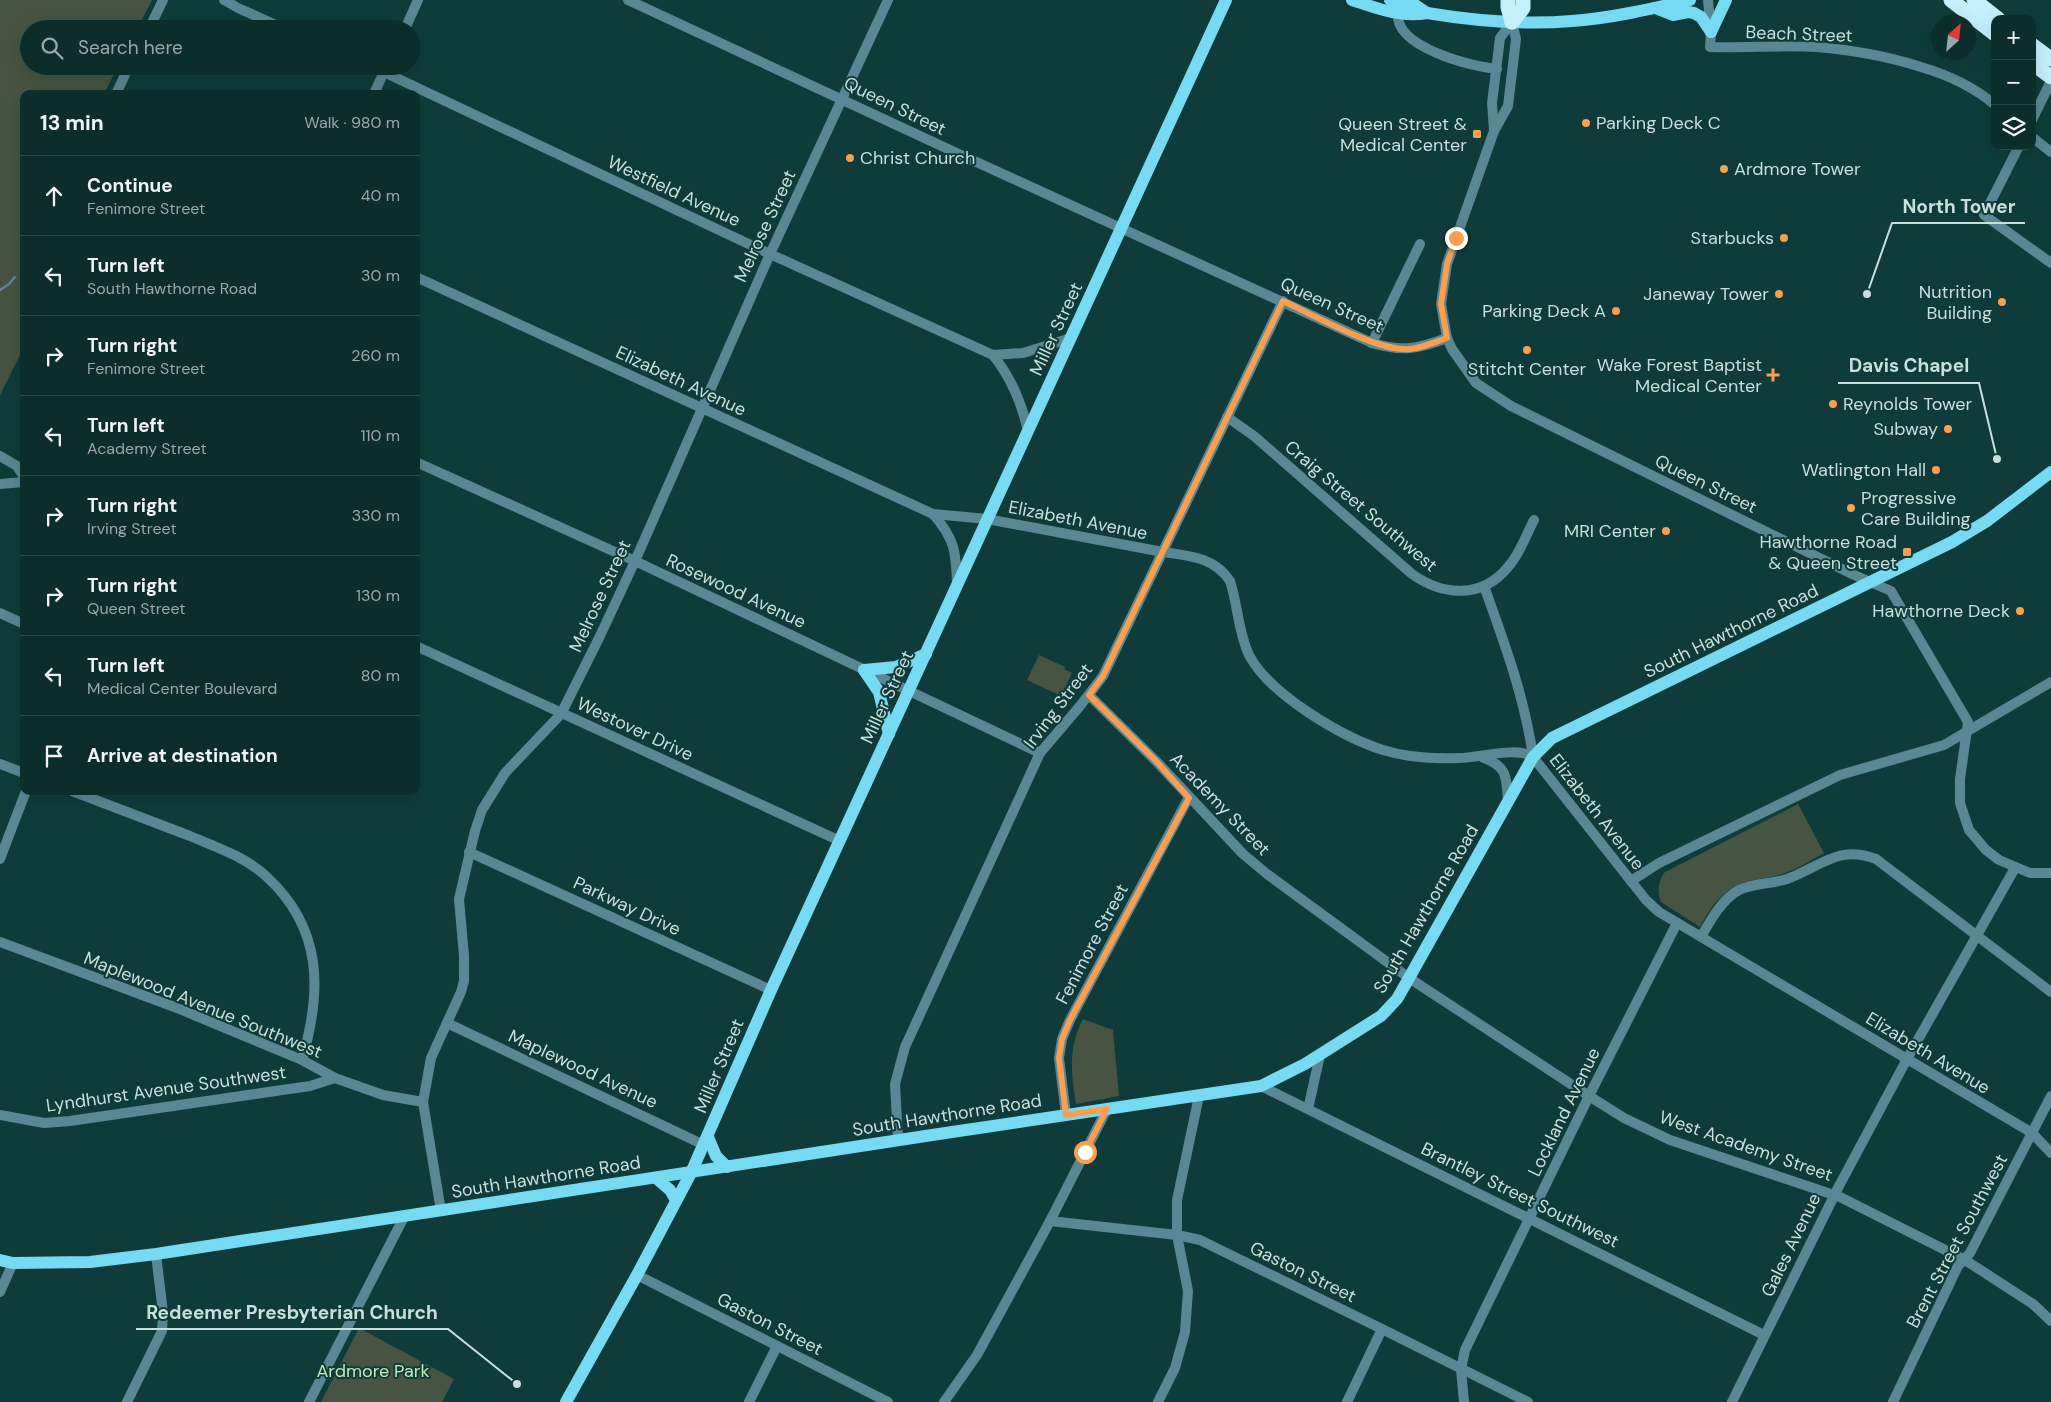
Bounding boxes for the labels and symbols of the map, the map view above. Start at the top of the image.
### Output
north arrow [1931,15,1976,60]
street label: Beach Street [1745,20,1853,48]
street label: Queen Street [840,71,950,141]
place label: Parking Deck C [1596,111,1721,135]
place label: Queen Street & Medical Center [1338,112,1467,157]
marker: Parking Deck C [1580,117,1592,129]
marker: Queen Street & Medical Center [1471,128,1483,140]
place label: Christ Church [860,146,975,170]
street label: Westfield Avenue [604,150,744,232]
marker: Christ Church [844,152,856,164]
place label: Ardmore Tower [1734,157,1861,181]
marker: Ardmore Tower [1718,163,1730,175]
street label: Melrose Street [728,166,802,286]
callout: North Tower [1892,189,2025,223]
text: North Tower [1902,194,2016,219]
place label: Starbucks [1691,226,1774,250]
route end [1445,227,1468,250]
marker: Starbucks [1778,232,1790,244]
street label: Queen Street [1276,271,1388,339]
street label: Miller Street [1024,279,1088,379]
place label: Nutrition Building [1919,280,1992,325]
place label: Janeway Tower [1643,282,1769,306]
marker: Janeway Tower [1773,288,1785,300]
marker: Nutrition Building [1996,296,2008,308]
place label: Parking Deck A [1482,299,1606,323]
marker: Parking Deck A [1610,305,1622,317]
street label: Elizabeth Avenue [612,340,750,422]
marker: Stitcht Center [1521,344,1533,356]
callout: Davis Chapel [1838,349,1979,383]
place label: Wake Forest Baptist Medical Center [1597,353,1762,398]
text: Davis Chapel [1849,353,1969,378]
place label: Stitcht Center [1468,357,1586,381]
marker: Wake Forest Baptist Medical Center [1766,368,1780,382]
place label: Reynolds Tower [1843,392,1973,416]
marker: Reynolds Tower [1827,398,1839,410]
place label: Subway [1873,417,1938,441]
marker: Subway [1942,423,1954,435]
street label: Craig Street Southwest [1280,435,1442,577]
street label: Queen Street [1651,449,1761,519]
place label: Watlington Hall [1801,458,1926,482]
marker: Watlington Hall [1930,464,1942,476]
place label: Progressive Care Building [1861,486,1971,531]
street label: Elizabeth Avenue [1006,495,1150,545]
marker: Progressive Care Building [1845,502,1857,514]
place label: MRI Center [1564,519,1656,543]
marker: MRI Center [1660,525,1672,537]
place label: Hawthorne Road & Queen Street [1759,530,1897,575]
street label: Melrose Street [563,536,637,656]
marker: Hawthorne Road & Queen Street [1901,546,1913,558]
street label: Rosewood Avenue [662,548,810,634]
street label: South Hawthorne Road [1640,578,1822,684]
place label: Hawthorne Deck [1872,599,2010,623]
marker: Hawthorne Deck [2014,605,2026,617]
street label: Miller Street [855,647,919,747]
street label: Irving Street [1018,659,1098,753]
street label: Westover Drive [573,692,697,766]
street label: Academy Street [1165,747,1275,861]
street label: Elizabeth Avenue [1544,749,1650,875]
street label: South Hawthorne Road [1368,820,1484,998]
street label: Parkway Drive [569,871,685,941]
street label: Fenimore Street [1050,880,1134,1008]
street label: Maplewood Avenue Southwest [80,946,326,1064]
street label: Elizabeth Avenue [1861,1006,1995,1100]
street label: Miller Street [688,1015,750,1117]
street label: Maplewood Avenue [504,1024,662,1114]
street label: Lockland Avenue [1522,1044,1606,1180]
street label: Lyndhurst Avenue Southwest [45,1060,287,1118]
street label: South Hawthorne Road [851,1088,1043,1142]
street label: West Academy Street [1656,1105,1836,1187]
street label: Brantley Street Southwest [1417,1137,1623,1253]
route start [1074,1141,1097,1164]
street label: South Hawthorne Road [450,1150,642,1204]
street label: Brent Street Southwest [1901,1150,2013,1332]
street label: Gales Avenue [1756,1189,1826,1301]
street label: Gaston Street [1246,1236,1360,1308]
street label: Gaston Street [713,1287,827,1361]
callout: Redeemer Presbyterian Church [136,1295,448,1329]
text: Redeemer Presbyterian Church [146,1300,438,1325]
park label: Ardmore Park [316,1359,430,1383]

